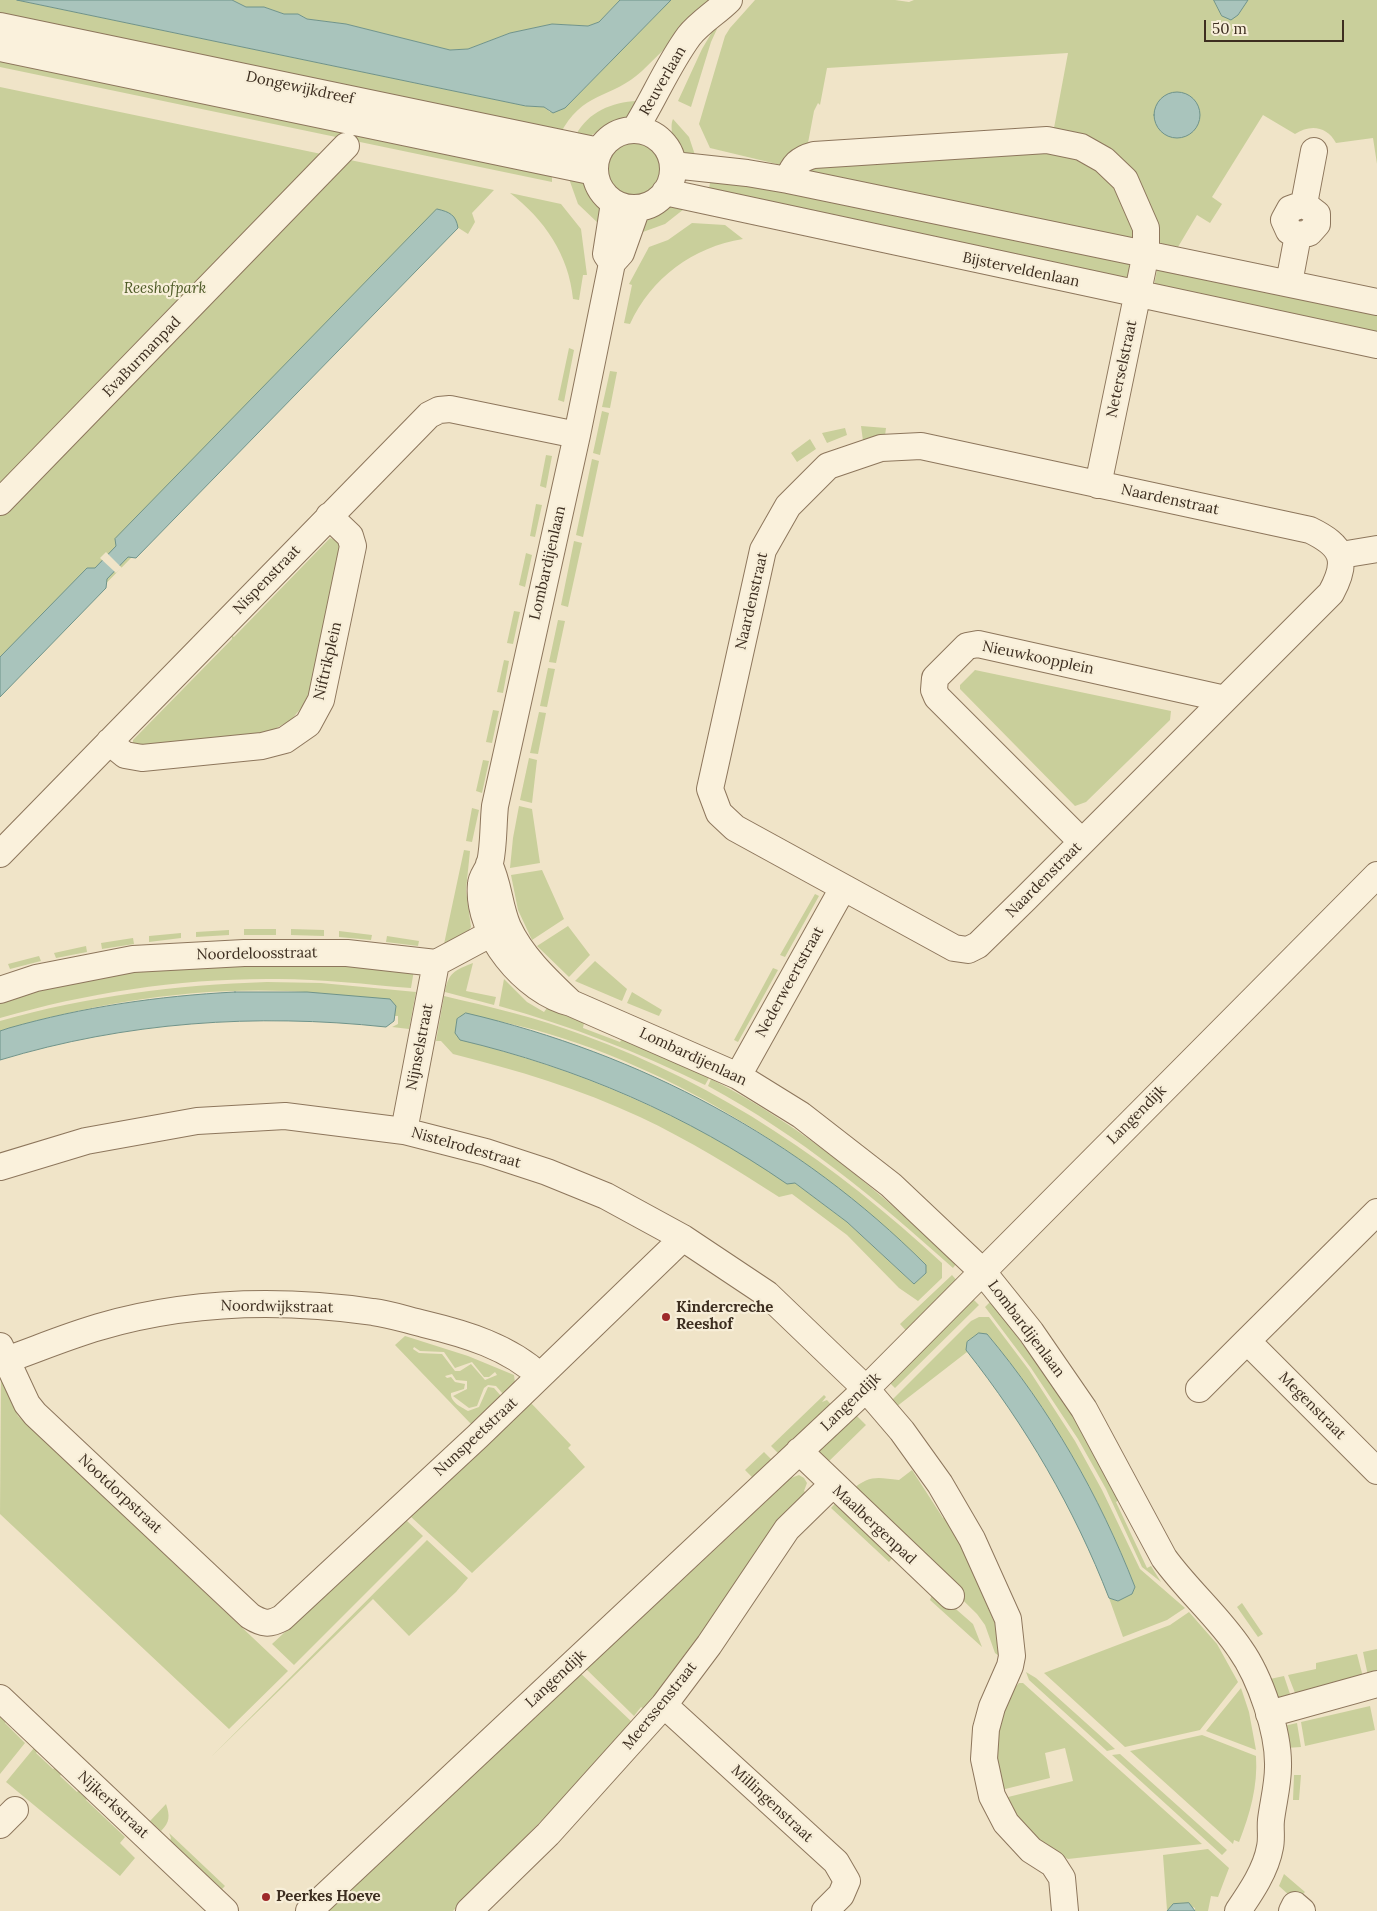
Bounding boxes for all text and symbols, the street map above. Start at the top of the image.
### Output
scale bar [1207,10,1347,42]
text: 50 m [1212,19,1247,38]
street label: Reuverlaan [636,43,690,119]
street label: Dongewijkdreef [244,68,356,108]
street label: Bijsterveldenlaan [961,249,1081,291]
park label: Reeshofpark [124,280,206,298]
street label: EvaBurmanpad [99,313,185,401]
street label: Neterselstraat [1103,319,1141,419]
street label: Naardenstraat [1119,481,1221,519]
street label: Lombardijenlaan [526,504,570,622]
street label: Nispenstraat [230,542,304,618]
street label: Naardenstraat [732,550,772,652]
street label: Niftrikplein [310,620,346,702]
street label: Nieuwkoopplein [981,637,1095,679]
street label: Naardenstraat [1002,838,1086,922]
street label: Nederweertstraat [752,924,828,1040]
street label: Noordeloosstraat [196,944,318,964]
street label: Nijnselstraat [403,1002,437,1092]
street label: Lombardijenlaan [636,1024,750,1090]
street label: Langendijk [1104,1082,1170,1148]
street label: Nistelrodestraat [409,1124,523,1172]
street label: Lombardijenlaan [984,1277,1068,1381]
street label: Noordwijkstraat [221,1297,333,1317]
place label: Kindercreche Reeshof [676,1299,773,1334]
marker: Kindercreche Reeshof [660,1311,672,1323]
street label: Langendijk [817,1369,885,1435]
street label: Megenstraat [1275,1369,1349,1443]
street label: Nunspeetstraat [431,1394,521,1480]
street label: Nootdorpstraat [74,1451,166,1537]
street label: Maalbergenpad [828,1482,920,1568]
street label: Langendijk [522,1646,590,1712]
street label: Meerssenstraat [619,1658,701,1754]
street label: Millingenstraat [727,1762,817,1846]
street label: Nijkerkstraat [74,1768,152,1842]
place label: Peerkes Hoeve [276,1888,381,1906]
marker: Peerkes Hoeve [260,1891,272,1903]

